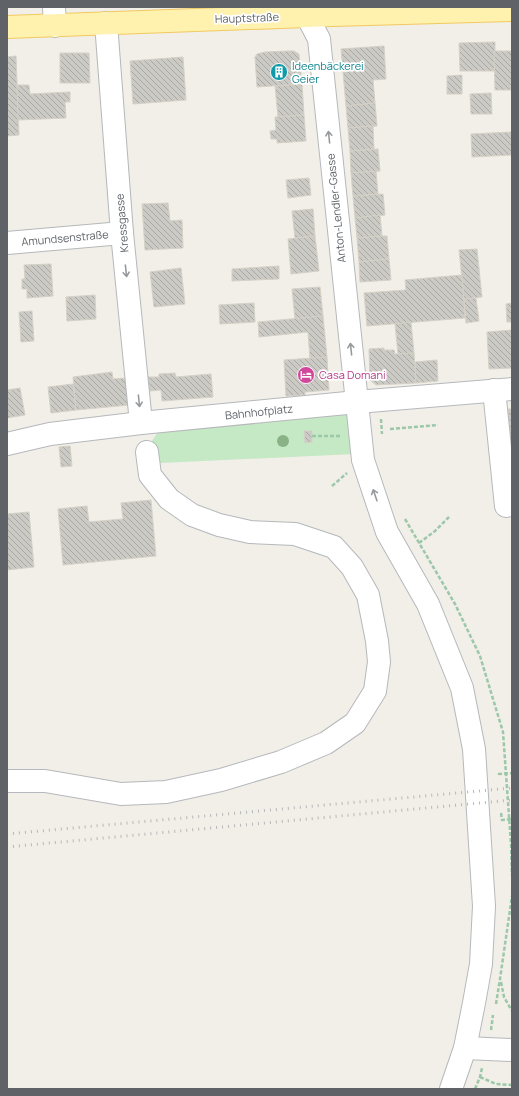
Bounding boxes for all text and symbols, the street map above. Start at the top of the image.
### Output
street label: Hauptstraße [215,9,280,26]
place label: Ideenbäckerei Geier [292,58,364,86]
building icon: Ideenbäckerei Geier [269,62,289,82]
one-way arrow [325,131,333,144]
street label: Anton-Lendler-Gasse [322,152,349,263]
street label: Kressgasse [111,192,132,253]
street label: Amundsenstraße [21,226,110,249]
one-way arrow [122,264,130,277]
one-way arrow [347,343,355,356]
hotel icon: Casa Domani [296,365,316,385]
place label: Casa Domani [319,367,386,382]
one-way arrow [135,394,142,407]
street label: Bahnhofplatz [224,400,294,423]
one-way arrow [370,489,378,501]

